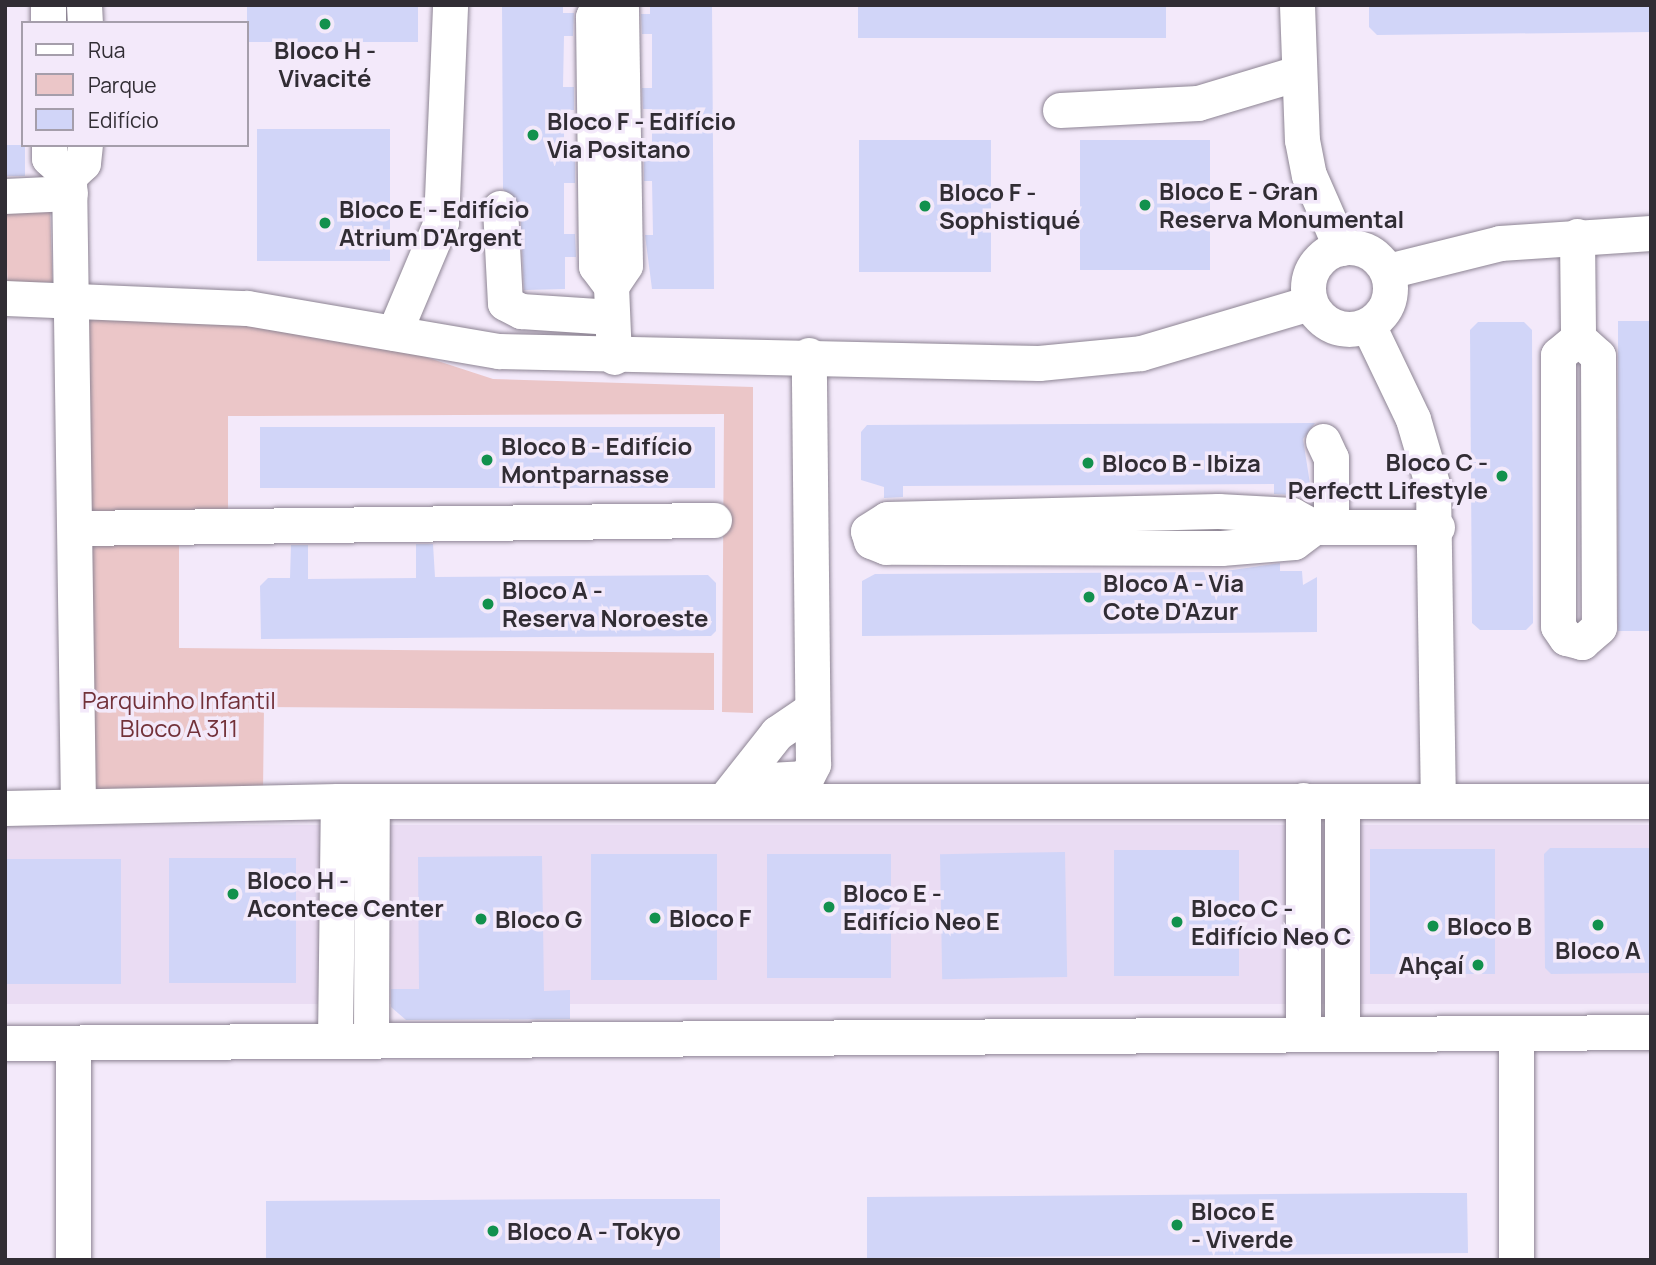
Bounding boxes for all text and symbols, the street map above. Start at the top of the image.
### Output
marker: Bloco H - Vivacité [317,16,333,32]
legend [21,21,248,147]
text: Rua [88,36,125,64]
place label: Bloco H - Vivacité [274,36,376,92]
text: Parque [88,71,157,99]
text: Edifício [88,106,159,134]
place label: Bloco F - Edifício Via Positano [547,107,736,163]
marker: Bloco F - Edifício Via Positano [525,127,541,143]
place label: Bloco E - Gran Reserva Monumental [1159,177,1404,233]
place label: Bloco F - Sophistiqué [939,178,1081,234]
place label: Bloco E - Edifício Atrium D'Argent [339,195,529,251]
marker: Bloco E - Gran Reserva Monumental [1137,197,1153,213]
marker: Bloco F - Sophistiqué [917,198,933,214]
marker: Bloco E - Edifício Atrium D'Argent [317,215,333,231]
place label: Bloco B - Edifício Montparnasse [501,432,692,488]
place label: Bloco C - Perfectt Lifestyle [1288,448,1488,504]
place label: Bloco B - Ibiza [1102,449,1261,477]
marker: Bloco B - Edifício Montparnasse [479,452,495,468]
marker: Bloco B - Ibiza [1080,455,1096,471]
marker: Bloco C - Perfectt Lifestyle [1494,468,1510,484]
place label: Bloco A - Via Cote D'Azur [1103,569,1244,625]
place label: Bloco A - Reserva Noroeste [502,576,708,632]
marker: Bloco A - Via Cote D'Azur [1081,589,1097,605]
marker: Bloco A - Reserva Noroeste [480,596,496,612]
park label: Parquinho Infantil Bloco A 311 [82,686,276,742]
place label: Bloco H - Acontece Center [247,866,444,922]
place label: Bloco E - Edifício Neo E [843,879,1000,935]
marker: Bloco H - Acontece Center [225,886,241,902]
place label: Bloco C - Edifício Neo C [1191,894,1352,950]
marker: Bloco E - Edifício Neo E [821,899,837,915]
place label: Bloco F [669,904,751,932]
place label: Bloco G [495,905,582,933]
marker: Bloco F [647,910,663,926]
marker: Bloco G [473,911,489,927]
place label: Bloco B [1447,912,1532,940]
marker: Bloco C - Edifício Neo C [1169,914,1185,930]
marker: Bloco A [1590,917,1606,933]
marker: Bloco B [1425,918,1441,934]
place label: Bloco A [1555,936,1641,964]
place label: Ahçaí [1399,951,1464,979]
marker: Ahçaí [1470,957,1486,973]
place label: Bloco E - Viverde [1191,1197,1293,1253]
place label: Bloco A - Tokyo [507,1217,681,1245]
marker: Bloco E - Viverde [1169,1217,1185,1233]
marker: Bloco A - Tokyo [485,1223,501,1239]

